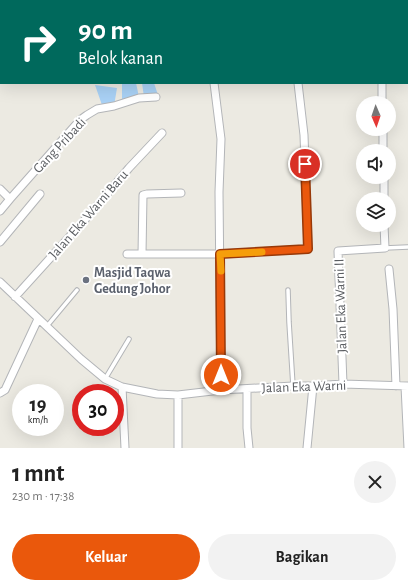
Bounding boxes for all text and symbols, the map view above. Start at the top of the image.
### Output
icon: right [12,16,64,68]
text: 90 m [78,17,133,45]
text: Belok kanan [78,50,163,68]
north arrow [356,96,396,136]
map controls [356,96,396,232]
street label: Gang Pribadi [31,115,89,176]
button: sound [356,144,396,184]
pin [288,147,322,181]
icon: arrive [294,153,316,175]
street label: Jalan Eka Warni Baru [47,168,131,262]
button: layers [356,192,396,232]
street label: Jalan Eka Warni II [332,258,350,353]
place label: Masjid Taqwa Gedung Johor [94,266,171,296]
marker: Masjid Taqwa Gedung Johor [81,275,91,285]
position arrow [200,354,242,396]
street label: Jalan Eka Warni [261,379,347,395]
speed limit sign: 30 [72,384,124,436]
text: 19 [30,395,46,415]
text: km/h [28,415,48,425]
button: close [354,461,396,503]
text: 1 mnt [12,462,64,486]
text: 230 m · 17:38 [12,490,74,503]
button: Keluar [12,534,200,580]
button: Bagikan [208,534,396,580]

